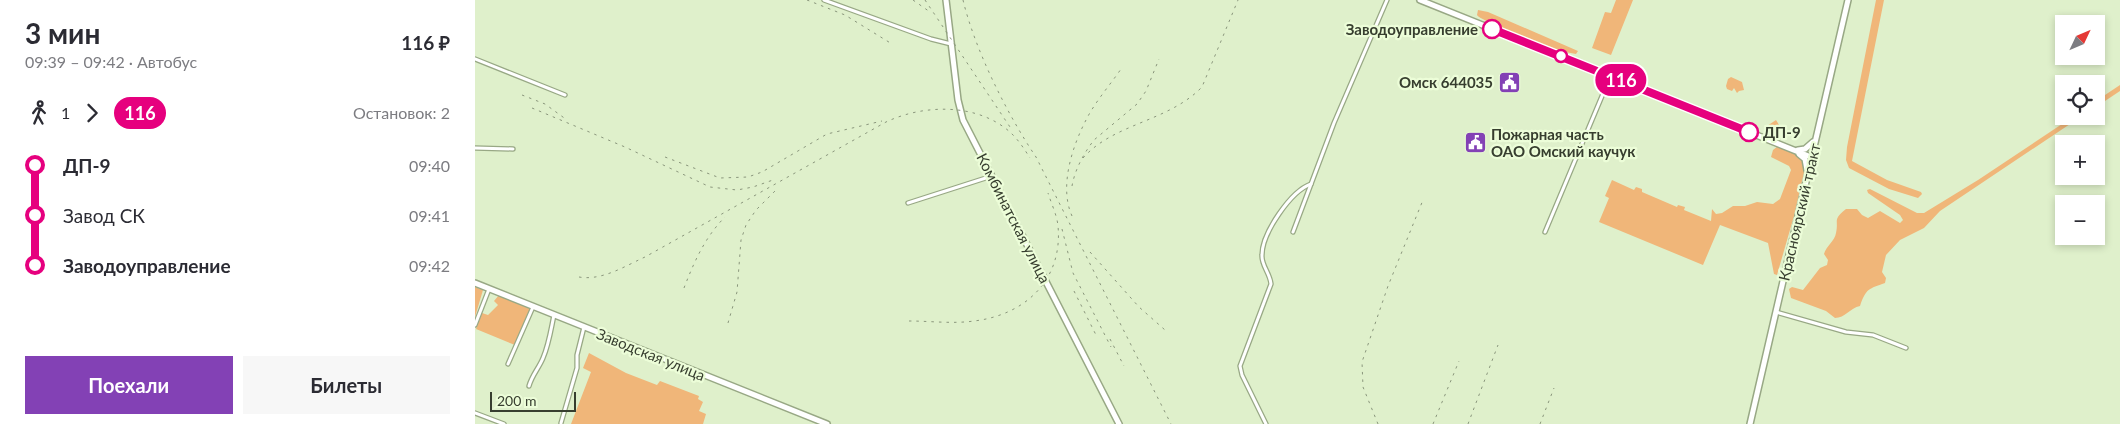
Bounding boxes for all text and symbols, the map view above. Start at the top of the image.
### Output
north arrow [2055,15,2105,65]
map controls [2055,15,2105,245]
text: 3 мин [25,16,100,50]
marker: Заводоуправление [1482,19,1502,39]
place label: Заводоуправление [1346,20,1478,38]
text: 116 ₽ [401,31,450,54]
unlabelled marker [1554,49,1568,63]
text: 09:39 – 09:42 · Автобус [25,52,197,71]
line badge: 116 [1592,64,1650,96]
text: 116 [1605,69,1637,91]
public building icon: Омск 644035 [1497,70,1521,94]
place label: Омск 644035 [1399,73,1493,91]
button: locate [2055,75,2105,125]
icon: walk [25,99,53,127]
icon: forward [78,99,106,127]
text: 116 [124,102,156,124]
text: 1 [61,103,70,122]
text: Остановок: 2 [353,103,450,122]
marker: ДП-9 [1739,122,1759,142]
place label: ДП-9 [1763,123,1801,141]
place label: Пожарная часть ОАО Омский каучук [1491,125,1636,160]
public building icon: Пожарная часть ОАО Омский каучук [1463,131,1487,155]
button: + [2055,135,2105,185]
street label: Красноярский тракт [1774,141,1824,282]
street label: Комбинатская улица [973,150,1055,286]
text: ДП-9 [63,154,111,177]
text: 09:40 [409,156,450,175]
button: − [2055,195,2105,245]
text: Завод СК [63,204,145,227]
text: 09:41 [409,206,450,225]
text: Заводоуправление [63,254,231,277]
text: 09:42 [409,256,450,275]
street label: Заводская улица [594,324,708,384]
button: Поехали [25,356,233,414]
button: Билеты [243,356,450,414]
scale bar [490,389,576,412]
text: 200 m [497,392,536,409]

